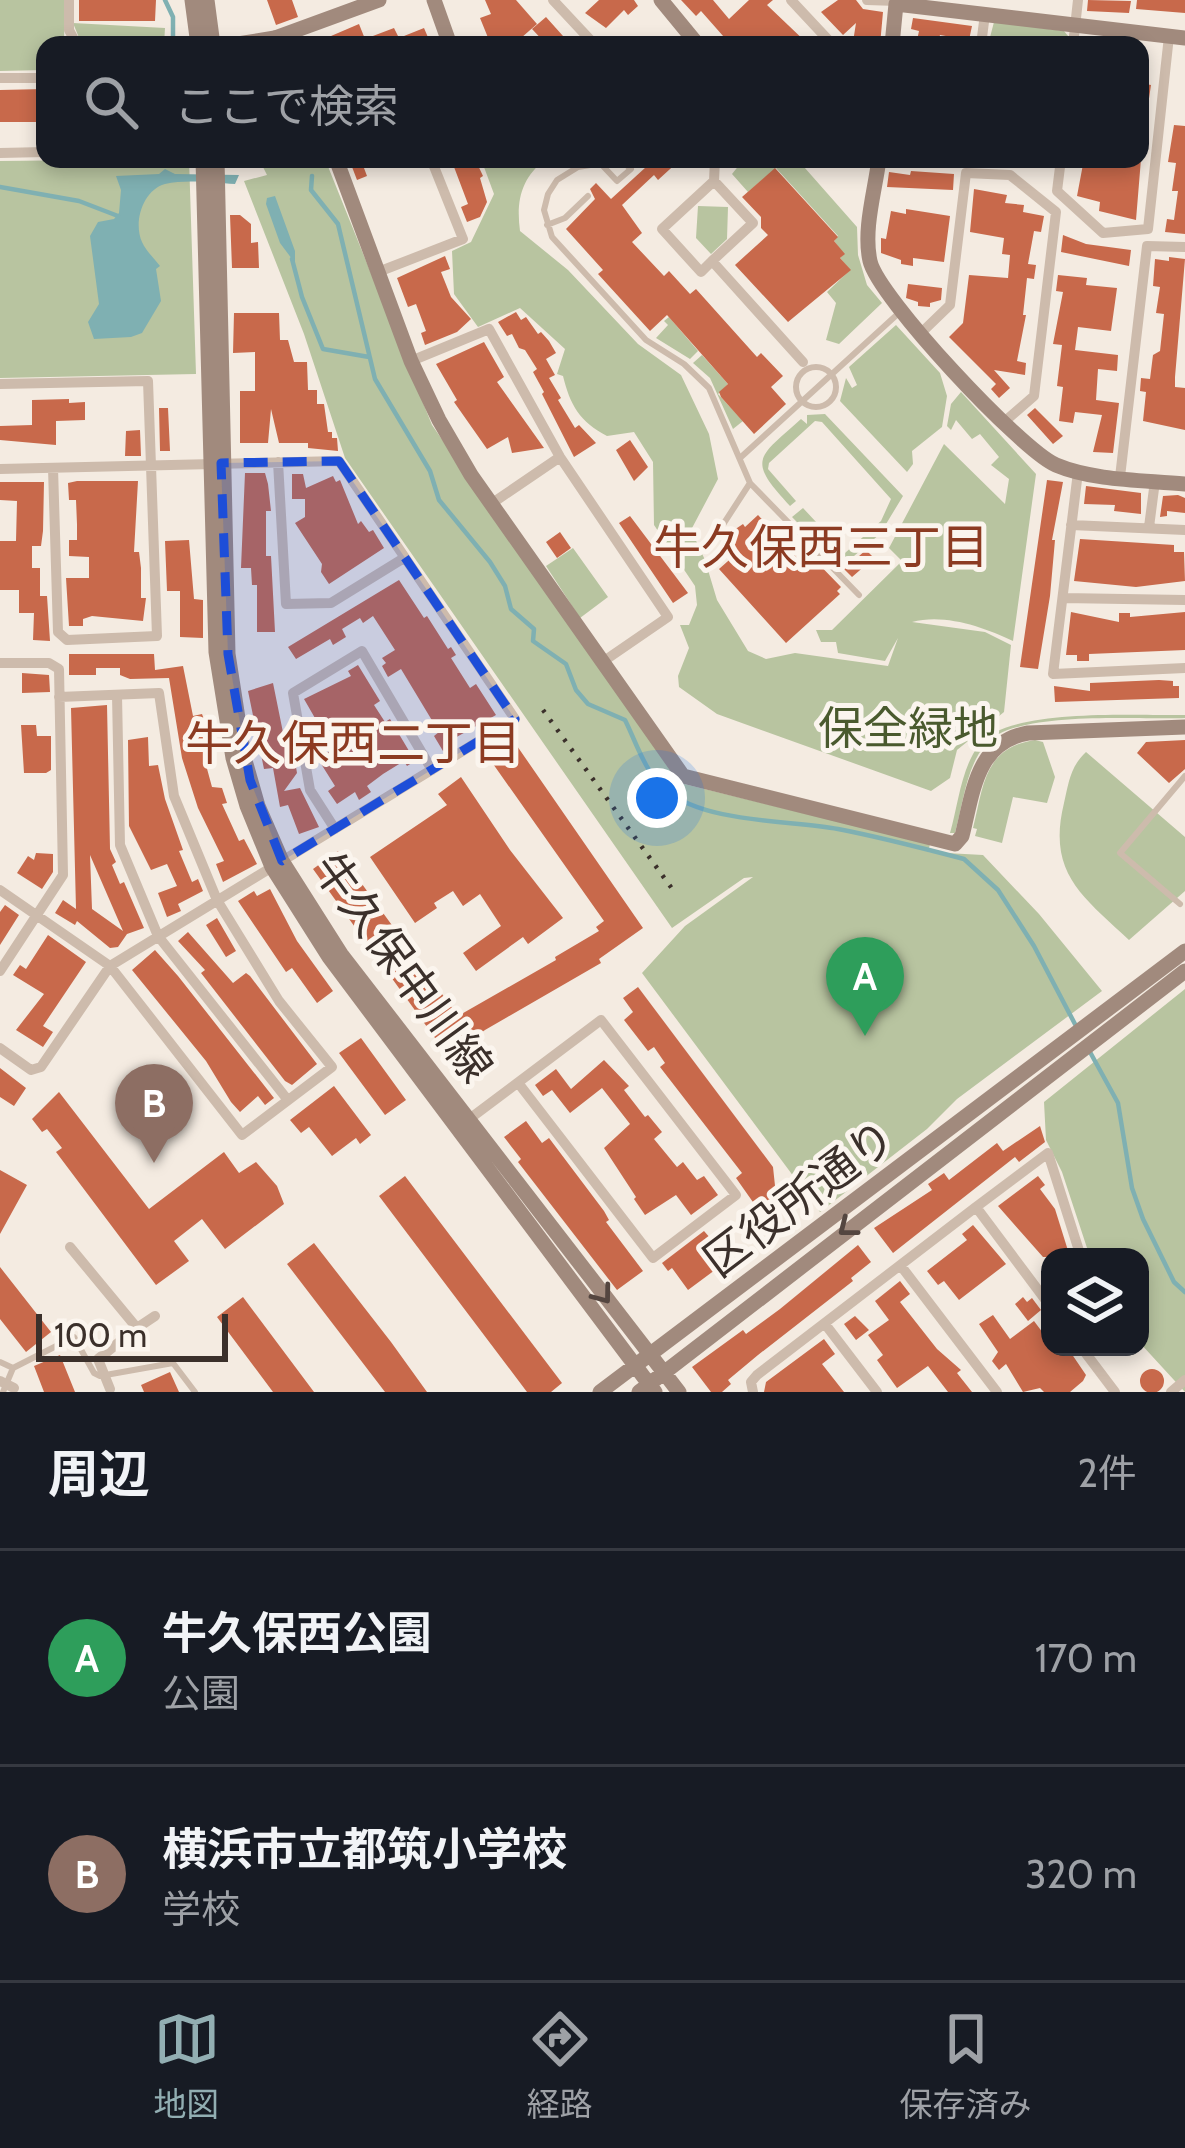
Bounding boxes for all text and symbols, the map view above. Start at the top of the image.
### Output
search box [36,36,1149,168]
icon: search [78,69,144,135]
text: ここで検索 [174,79,399,133]
district label: 牛久保西三丁目 [653,518,989,576]
park label: 保全緑地 [818,701,998,755]
district label: 牛久保西二丁目 [185,714,521,772]
your location [627,768,687,828]
street label: 牛久保中川線 [302,842,504,1092]
pin: A [826,937,904,1036]
pin: B [115,1064,193,1163]
street label: 区役所通り [693,1109,905,1287]
one-way arrow [839,1214,861,1235]
map controls [1041,1248,1149,1356]
button: layers [1041,1248,1149,1356]
one-way arrow [589,1282,610,1304]
scale bar [36,1308,228,1361]
text: 100 m [54,1315,147,1355]
text: 周辺 [48,1443,150,1505]
text: 2件 [1078,1449,1137,1497]
text: 牛久保西公園 [162,1606,432,1660]
text: A [75,1634,99,1682]
text: 170 m [1035,1634,1137,1682]
text: 公園 [162,1669,240,1717]
text: 横浜市立都筑小学校 [162,1822,567,1876]
text: B [75,1850,99,1898]
text: 320 m [1025,1850,1137,1898]
text: 学校 [162,1885,240,1933]
tab: 地図 [154,2006,220,2126]
tab: 経路 [527,2006,593,2126]
tab: 保存済み [900,2006,1032,2126]

